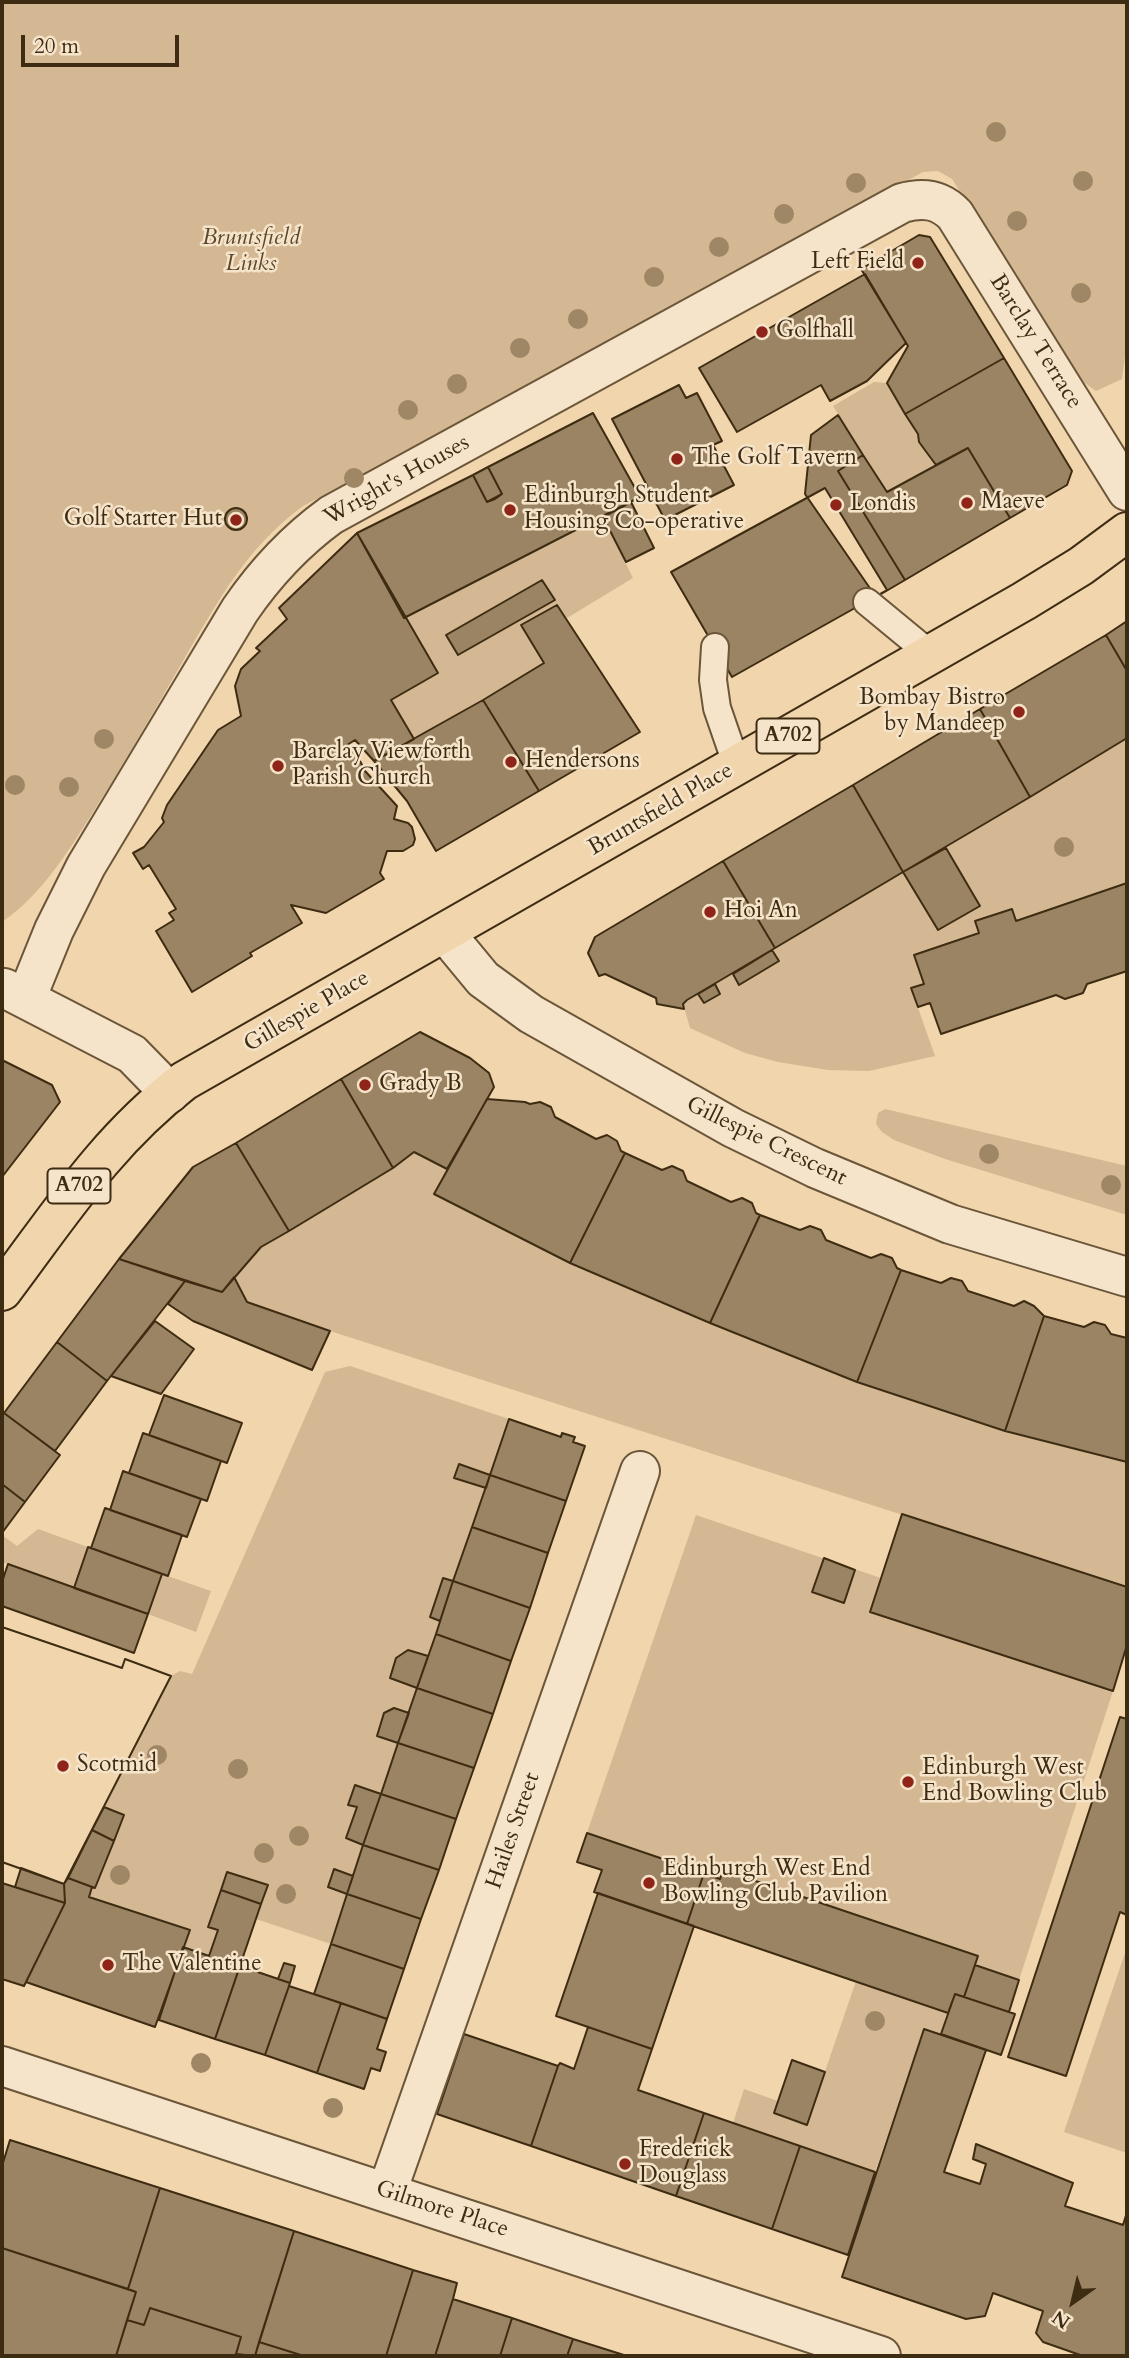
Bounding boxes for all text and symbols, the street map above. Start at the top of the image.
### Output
scale bar [24,21,182,65]
text: 20 m [34,32,79,61]
park label: Bruntsfield Links [202,225,300,279]
place label: Left Field [811,249,904,277]
marker: Left Field [910,255,926,271]
street label: Barclay Terrace [983,270,1087,414]
place label: Golfhall [776,318,854,346]
marker: Golfhall [754,324,770,340]
street label: Wright's Houses [319,430,475,532]
place label: The Golf Tavern [691,445,857,473]
marker: The Golf Tavern [669,451,685,467]
place label: Edinburgh Student Housing Co-operative [524,483,744,537]
place label: Maeve [981,489,1045,517]
place label: Londis [850,491,916,519]
marker: Maeve [959,495,975,511]
marker: Londis [828,497,844,513]
marker: Edinburgh Student Housing Co-operative [502,502,518,518]
place label: Golf Starter Hut [64,506,222,534]
marker: Golf Starter Hut [228,512,244,528]
place label: Bombay Bistro by Mandeep [859,685,1005,739]
marker: Bombay Bistro by Mandeep [1011,704,1027,720]
road number: A702 [756,718,820,754]
place label: Barclay Viewforth Parish Church [292,739,471,793]
place label: Hendersons [525,748,640,776]
marker: Hendersons [503,754,519,770]
street label: Bruntsfield Place [584,757,738,863]
marker: Barclay Viewforth Parish Church [270,758,286,774]
place label: Hoi An [724,898,798,926]
marker: Hoi An [702,904,718,920]
street label: Gillespie Place [239,965,375,1059]
place label: Grady B [379,1071,462,1099]
marker: Grady B [357,1077,373,1093]
street label: Gillespie Crescent [681,1091,851,1193]
road number: A702 [48,1168,110,1204]
place label: Scotmid [77,1752,157,1780]
place label: Edinburgh West End Bowling Club [922,1755,1107,1809]
marker: Scotmid [55,1758,71,1774]
street label: Hailes Street [481,1769,547,1893]
marker: Edinburgh West End Bowling Club [900,1774,916,1790]
place label: Edinburgh West End Bowling Club Pavilion [663,1856,888,1910]
marker: Edinburgh West End Bowling Club Pavilion [641,1875,657,1891]
place label: The Valentine [122,1951,262,1979]
marker: The Valentine [100,1957,116,1973]
place label: Frederick Douglass [639,2137,731,2191]
marker: Frederick Douglass [617,2156,633,2172]
street label: Gilmore Place [372,2176,512,2244]
north arrow [1038,2267,1108,2337]
text: N [1047,2304,1075,2335]

